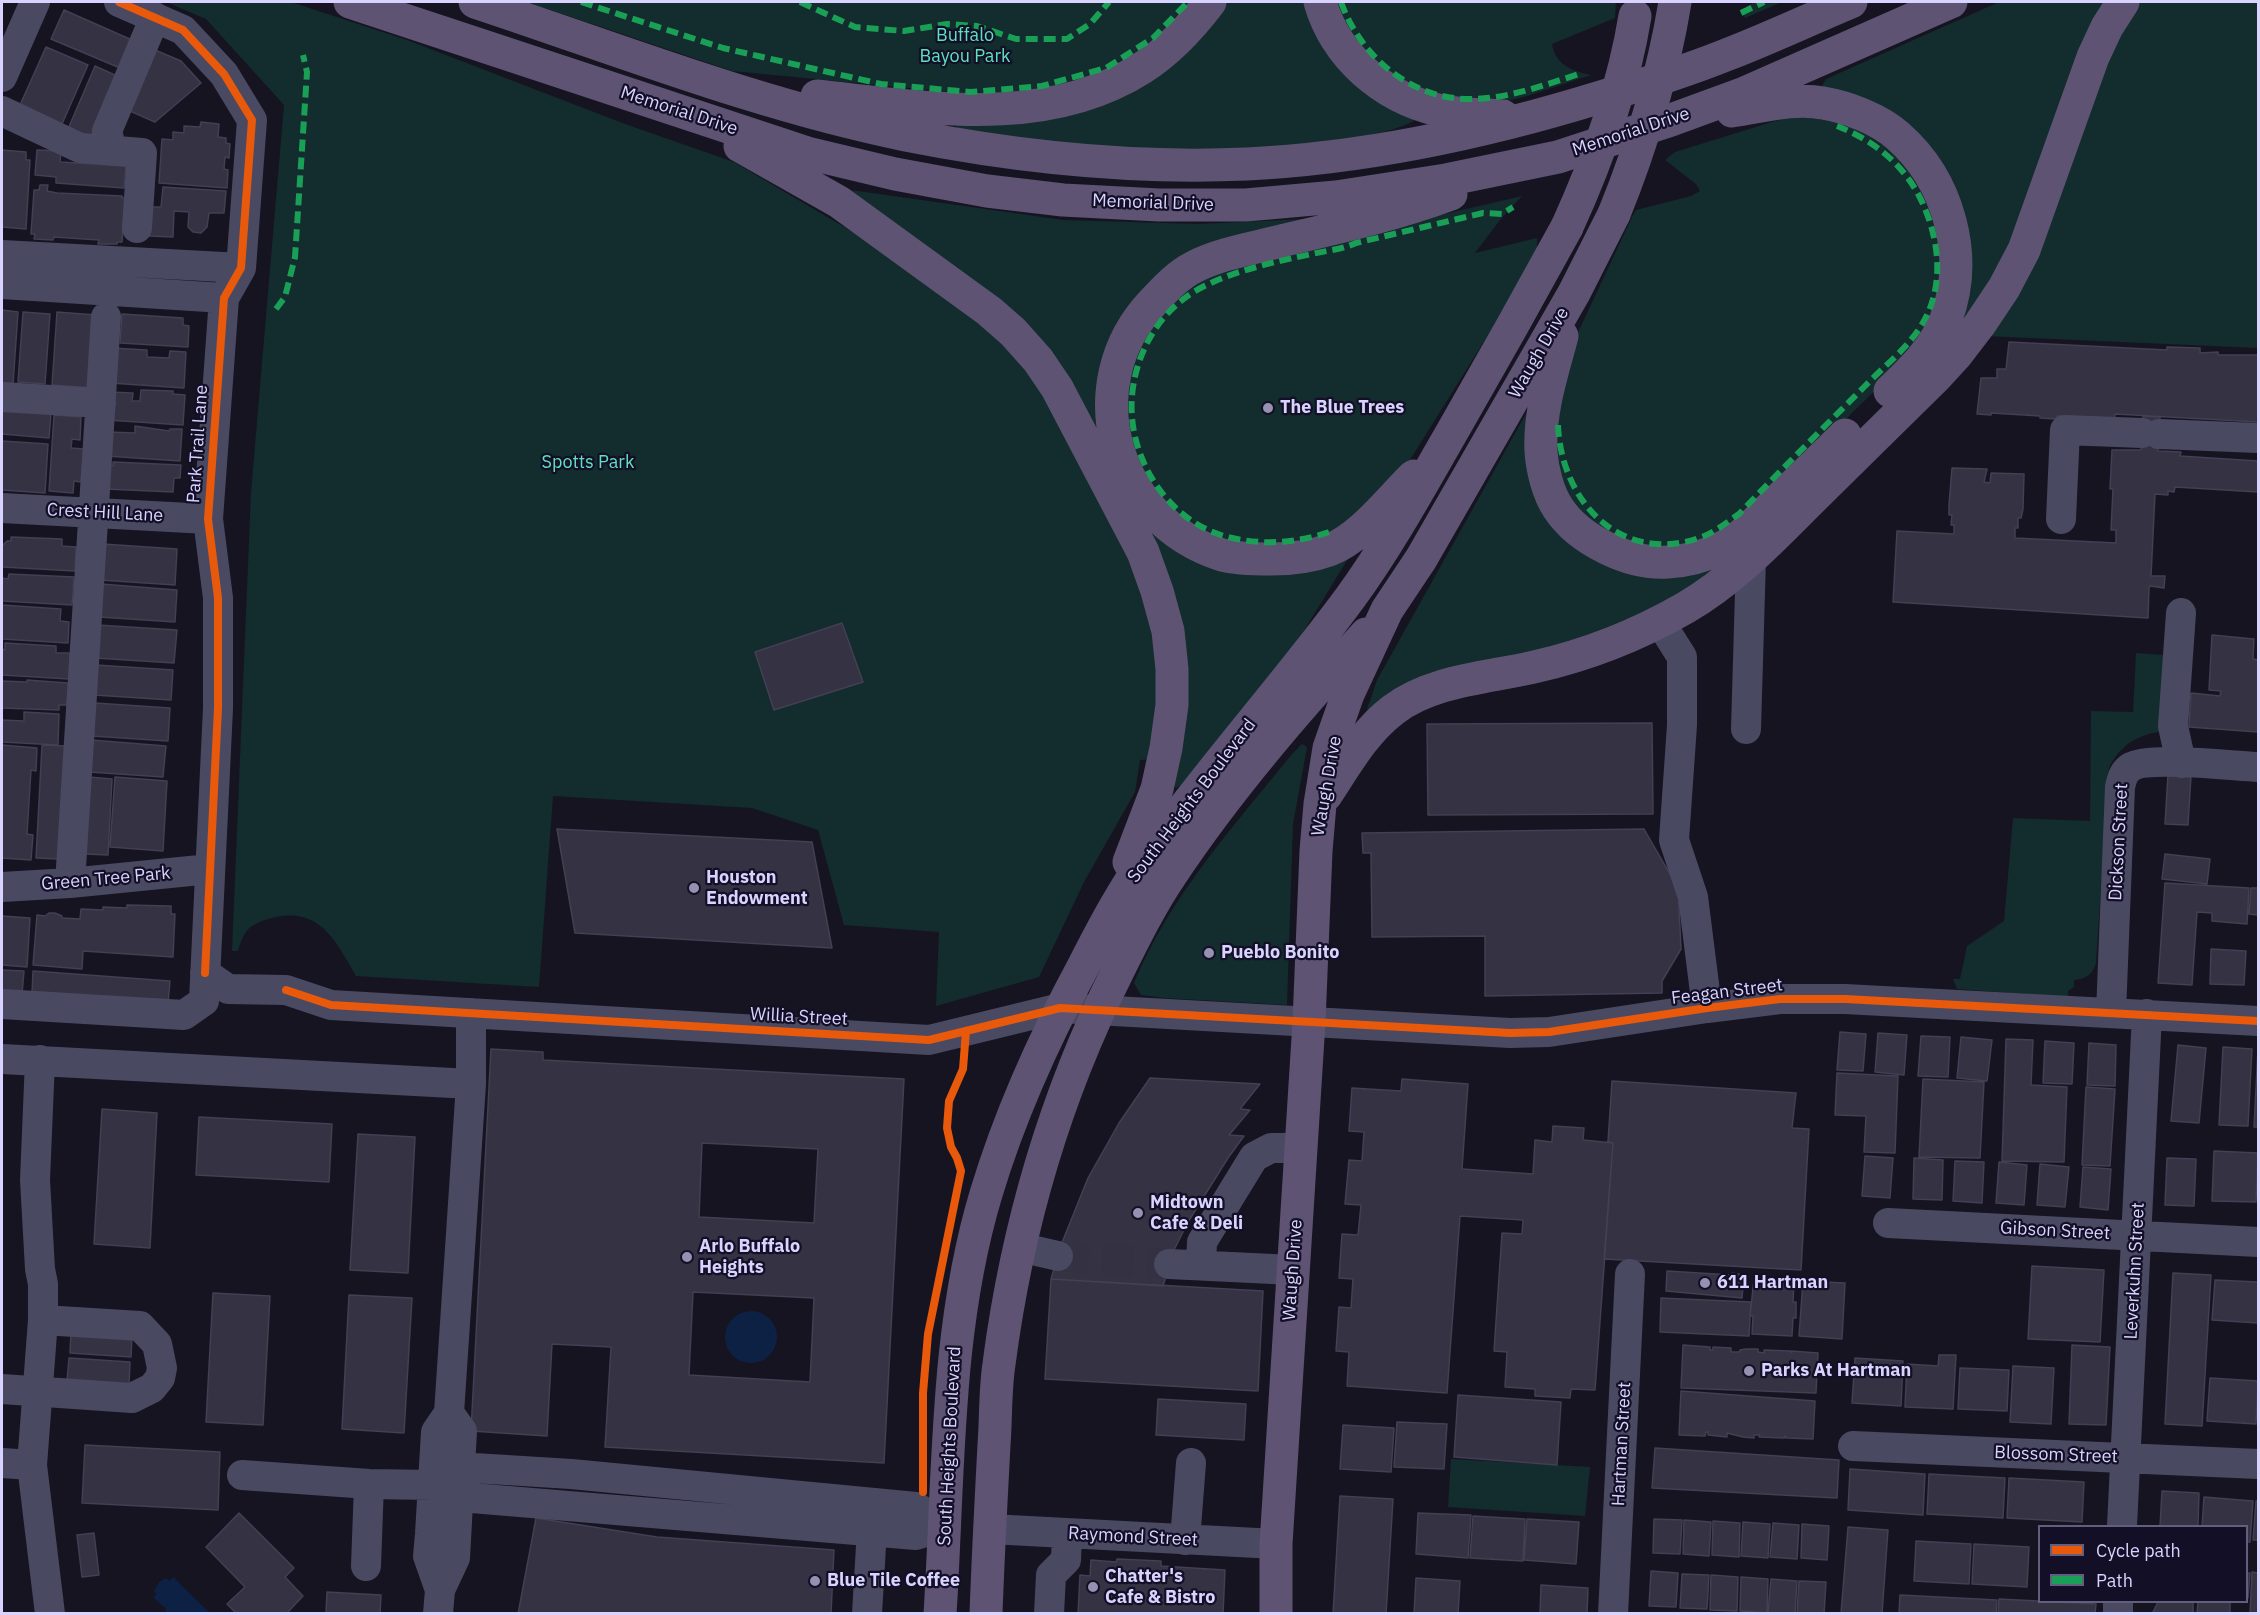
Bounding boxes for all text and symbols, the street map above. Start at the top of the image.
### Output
park label: Buffalo Bayou Park [919,25,1011,68]
street label: Memorial Drive [618,82,740,140]
street label: Memorial Drive [1570,103,1692,161]
street label: Memorial Drive [1092,190,1214,216]
street label: Waugh Drive [1504,304,1574,402]
street label: Park Trail Lane [183,384,213,504]
place label: The Blue Trees [1280,397,1404,419]
marker: The Blue Trees [1261,401,1275,415]
park label: Spotts Park [542,452,634,474]
street label: Crest Hill Lane [46,499,164,527]
street label: South Heights Boulevard [1123,715,1261,887]
street label: Waugh Drive [1308,734,1346,838]
street label: Dickson Street [2105,783,2133,901]
street label: Green Tree Park [40,863,172,895]
place label: Houston Endowment [706,867,808,910]
marker: Houston Endowment [687,881,701,895]
place label: Pueblo Bonito [1221,942,1339,964]
marker: Pueblo Bonito [1202,946,1216,960]
street label: Feagan Street [1670,974,1784,1010]
street label: Willia Street [750,1004,848,1030]
place label: Midtown Cafe & Deli [1150,1192,1243,1234]
street label: Leverkuhn Street [2121,1202,2149,1340]
marker: Midtown Cafe & Deli [1131,1206,1145,1220]
street label: Gibson Street [1999,1217,2111,1245]
street label: Waugh Drive [1279,1219,1307,1321]
place label: Arlo Buffalo Heights [699,1236,800,1278]
marker: Arlo Buffalo Heights [680,1250,694,1264]
place label: 611 Hartman [1717,1272,1828,1294]
marker: 611 Hartman [1698,1276,1712,1290]
street label: South Heights Boulevard [934,1346,966,1546]
place label: Parks At Hartman [1761,1360,1911,1382]
marker: Parks At Hartman [1742,1364,1756,1378]
street label: Hartman Street [1608,1381,1636,1507]
street label: Blossom Street [1994,1442,2118,1468]
street label: Raymond Street [1068,1523,1198,1551]
legend [2038,1525,2248,1603]
text: Cycle path [2096,1539,2181,1562]
place label: Chatter's Cafe & Bistro [1105,1566,1215,1608]
text: Path [2096,1569,2133,1592]
place label: Blue Tile Coffee [827,1570,960,1592]
marker: Blue Tile Coffee [808,1574,822,1588]
marker: Chatter's Cafe & Bistro [1086,1580,1100,1594]

